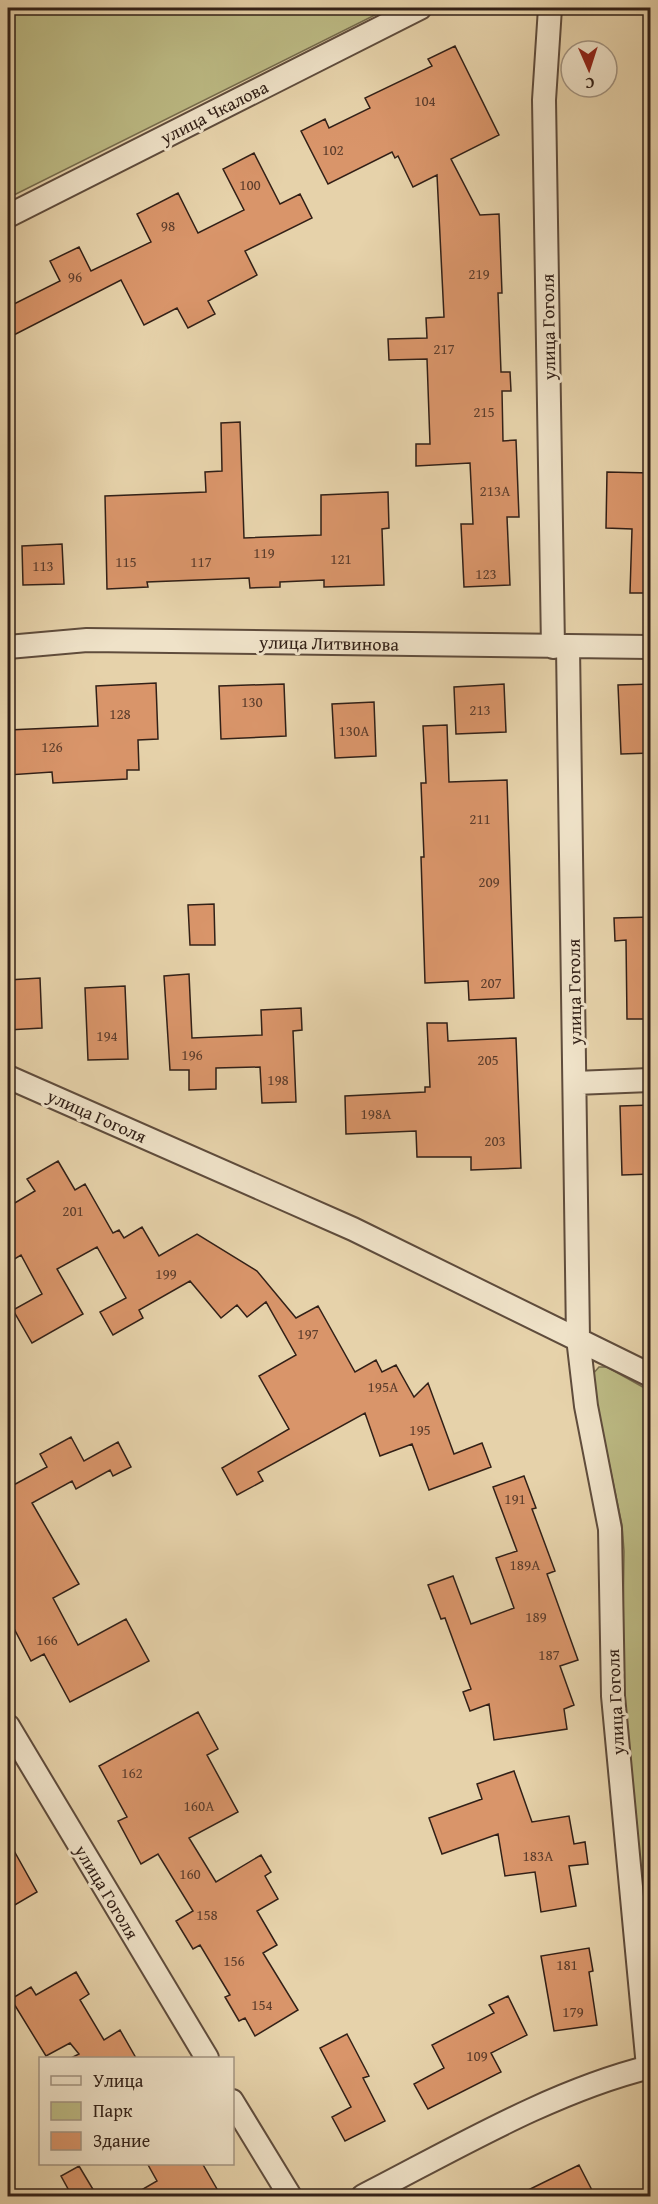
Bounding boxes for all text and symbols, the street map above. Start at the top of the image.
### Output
north arrow [559,39,619,99]
text: С [585,72,595,96]
street label: улица Чкалова [154,73,273,151]
house number: 104 [414,90,436,111]
house number: 102 [322,139,344,160]
house number: 100 [239,174,261,195]
house number: 98 [161,215,175,236]
house number: 219 [468,263,490,284]
house number: 96 [68,266,82,287]
street label: улица Гоголя [534,274,562,381]
house number: 217 [433,338,455,359]
house number: 215 [473,401,495,422]
house number: 213А [480,480,510,501]
house number: 119 [253,542,275,563]
house number: 121 [330,548,352,569]
house number: 115 [115,551,137,572]
house number: 117 [190,551,212,572]
house number: 113 [32,555,54,576]
house number: 123 [475,563,497,584]
street label: улица Литвинова [258,628,400,658]
house number: 130 [241,691,263,712]
house number: 213 [469,699,491,720]
house number: 128 [109,703,131,724]
house number: 130А [339,720,369,741]
house number: 126 [41,736,63,757]
house number: 211 [469,808,491,829]
house number: 209 [478,871,500,892]
street label: улица Гоголя [560,939,588,1046]
house number: 207 [480,972,502,993]
house number: 194 [96,1025,118,1046]
house number: 196 [181,1044,203,1065]
house number: 205 [477,1049,499,1070]
house number: 198 [267,1069,289,1090]
street label: улица Гоголя [42,1082,151,1150]
house number: 198А [361,1103,391,1124]
house number: 203 [484,1130,506,1151]
house number: 201 [62,1200,84,1221]
house number: 199 [155,1263,177,1284]
house number: 197 [297,1323,319,1344]
house number: 195А [368,1376,398,1397]
house number: 195 [409,1419,431,1440]
house number: 191 [504,1488,526,1509]
house number: 189А [510,1554,540,1575]
house number: 189 [525,1606,547,1627]
house number: 166 [36,1629,58,1650]
house number: 187 [538,1644,560,1665]
street label: улица Гоголя [599,1648,631,1757]
house number: 162 [121,1762,143,1783]
house number: 160А [184,1795,214,1816]
street label: улица Гоголя [68,1839,146,1945]
house number: 183А [523,1845,553,1866]
house number: 160 [179,1863,201,1884]
house number: 158 [196,1904,218,1925]
house number: 156 [223,1950,245,1971]
house number: 181 [556,1954,578,1975]
house number: 154 [251,1994,273,2015]
house number: 179 [562,2001,584,2022]
house number: 109 [466,2045,488,2066]
legend [39,2057,234,2165]
text: Улица [93,2067,144,2094]
text: Парк [93,2097,133,2124]
text: Здание [93,2127,150,2154]

